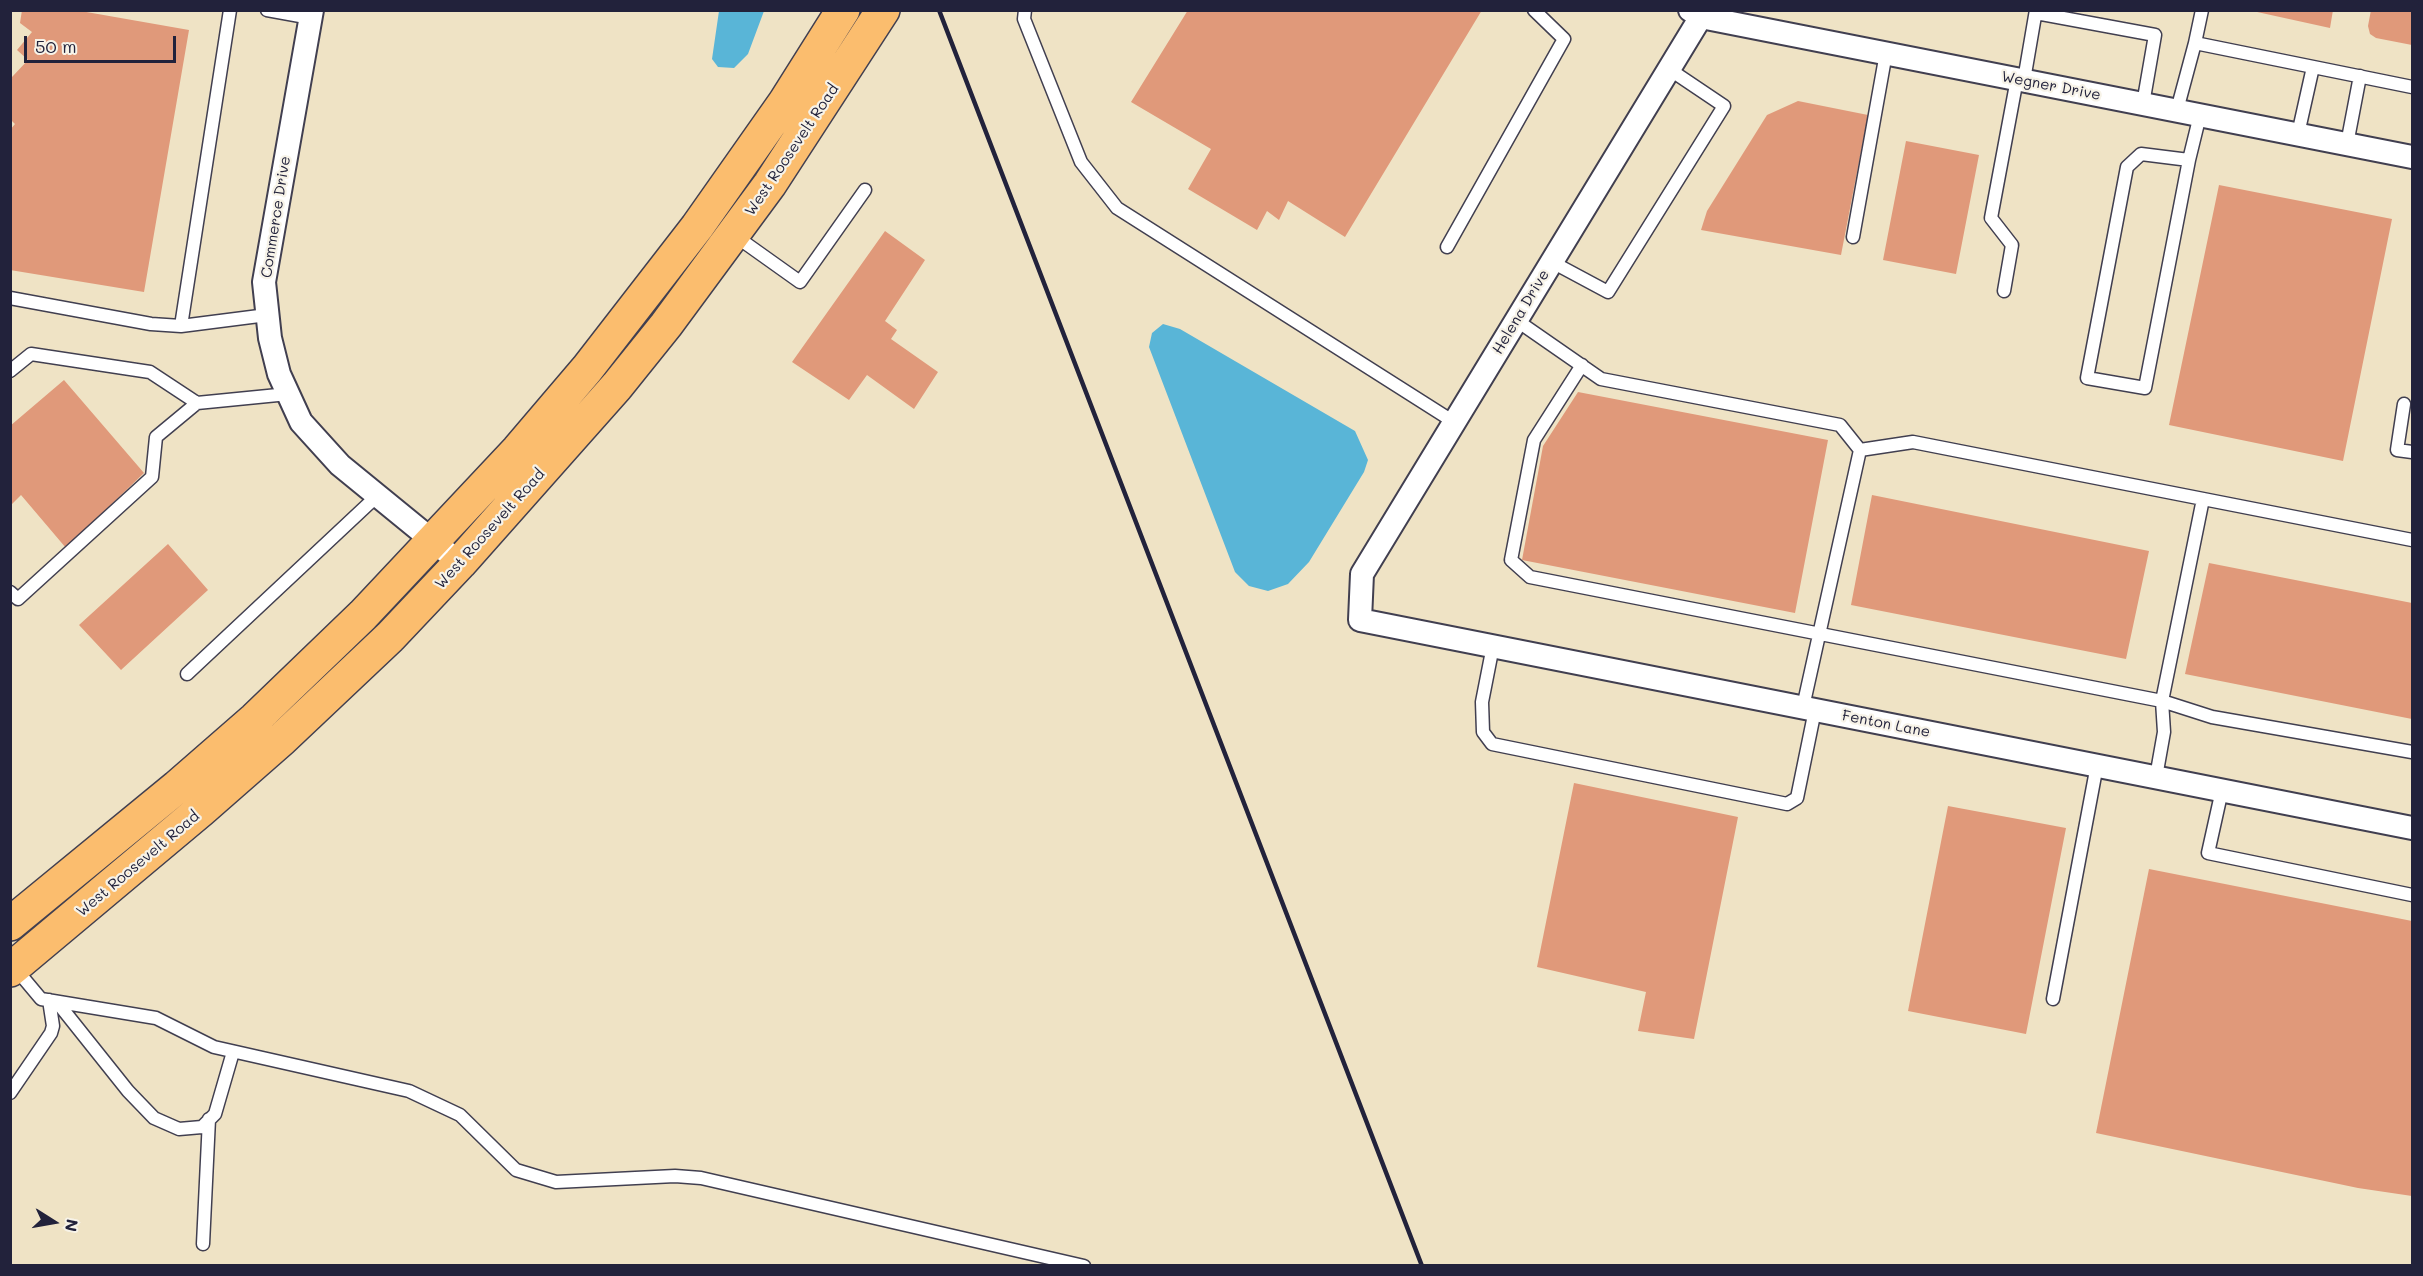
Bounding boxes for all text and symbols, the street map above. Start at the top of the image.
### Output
scale bar [27,24,178,62]
text: 50 m [35,34,77,58]
street label: Wegner Drive [2000,68,2102,104]
street label: West Roosevelt Road [741,81,843,219]
street label: Commerce Drive [257,155,295,279]
street label: Helena Drive [1489,267,1553,357]
street label: West Roosevelt Road [431,465,549,593]
street label: Fenton Lane [1840,707,1932,741]
street label: West Roosevelt Road [73,807,203,921]
north arrow [24,1192,84,1252]
text: N [61,1218,84,1233]

